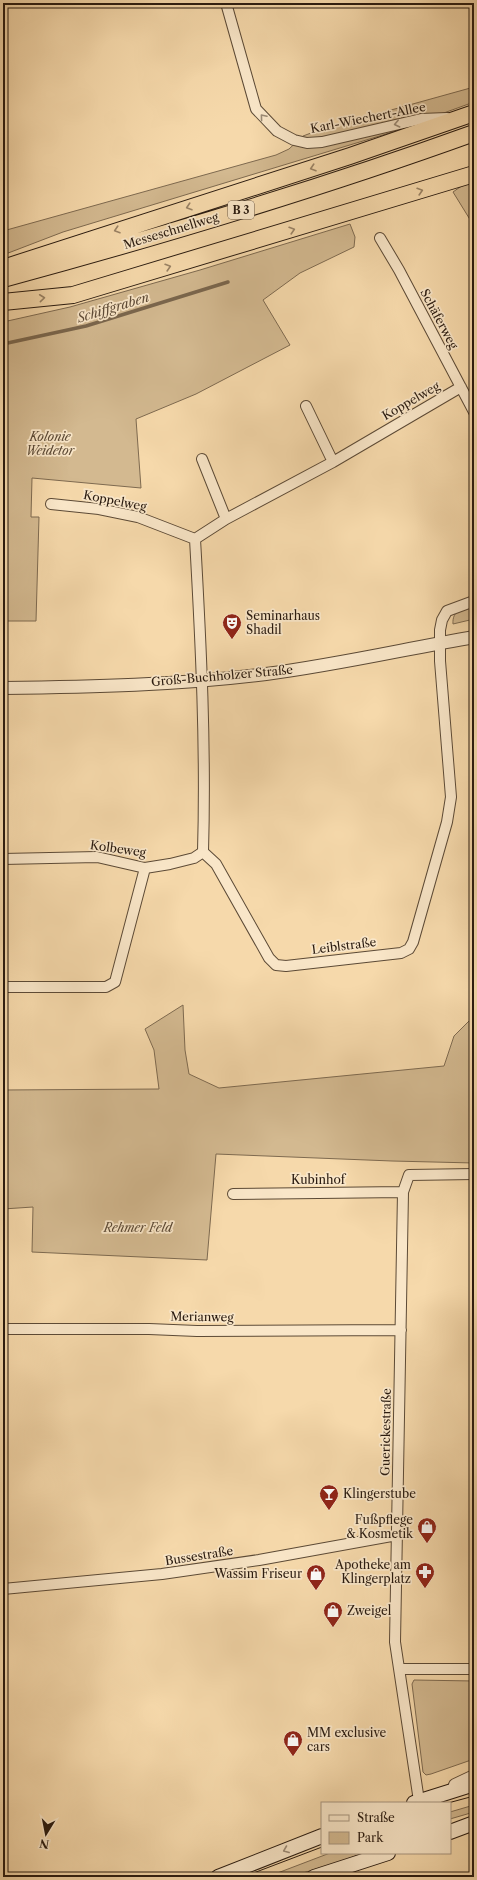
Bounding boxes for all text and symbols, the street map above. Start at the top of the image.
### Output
street label: Karl-Wiechert-Allee [309,99,427,136]
one-way arrow [260,114,267,122]
one-way arrow [394,120,400,128]
one-way arrow [309,163,316,171]
one-way arrow [417,187,424,195]
road number: B 3 [228,201,254,219]
one-way arrow [186,202,193,211]
street label: Messeschnellweg [121,209,221,252]
one-way arrow [114,225,121,234]
one-way arrow [288,226,295,235]
one-way arrow [164,263,171,272]
street label: Schäferweg [417,286,462,352]
water label: Schiffgraben [74,288,151,326]
one-way arrow [39,294,45,303]
street label: Koppelweg [379,378,443,423]
park label: Kolonie Weidetor [26,429,76,458]
street label: Koppelweg [82,487,149,514]
place label: Seminarhaus Shadil [246,608,320,637]
theatre icon: Seminarhaus Shadil [221,612,243,640]
street label: Groß-Buchholzer Straße [150,662,294,689]
street label: Kolbeweg [89,837,148,860]
street label: Leiblstraße [311,934,377,957]
street label: Kubinhof [291,1172,347,1187]
park label: Rehmer Feld [103,1220,174,1235]
street label: Merianweg [170,1308,235,1325]
street label: Guerickestraße [377,1388,394,1476]
bar icon: Klingerstube [318,1483,340,1511]
place label: Klingerstube [343,1486,416,1501]
place label: Fußpflege & Kosmetik [346,1512,414,1541]
shop icon: Fußpflege & Kosmetik [416,1516,438,1544]
street label: Bussestraße [164,1543,234,1568]
place label: Apotheke am Klingerplatz [334,1557,411,1586]
pharmacy icon: Apotheke am Klingerplatz [414,1561,436,1589]
shop icon: Wassim Friseur [305,1563,327,1591]
place label: Wassim Friseur [213,1566,302,1581]
shop icon: Zweigel [322,1600,344,1628]
place label: Zweigel [347,1603,392,1618]
place label: MM exclusive cars [307,1725,387,1754]
shop icon: MM exclusive cars [282,1729,304,1757]
legend [321,1802,451,1854]
text: Straße [357,1810,395,1825]
north arrow [26,1814,66,1854]
text: Park [357,1830,384,1845]
text: N [38,1836,50,1852]
one-way arrow [282,1846,289,1854]

